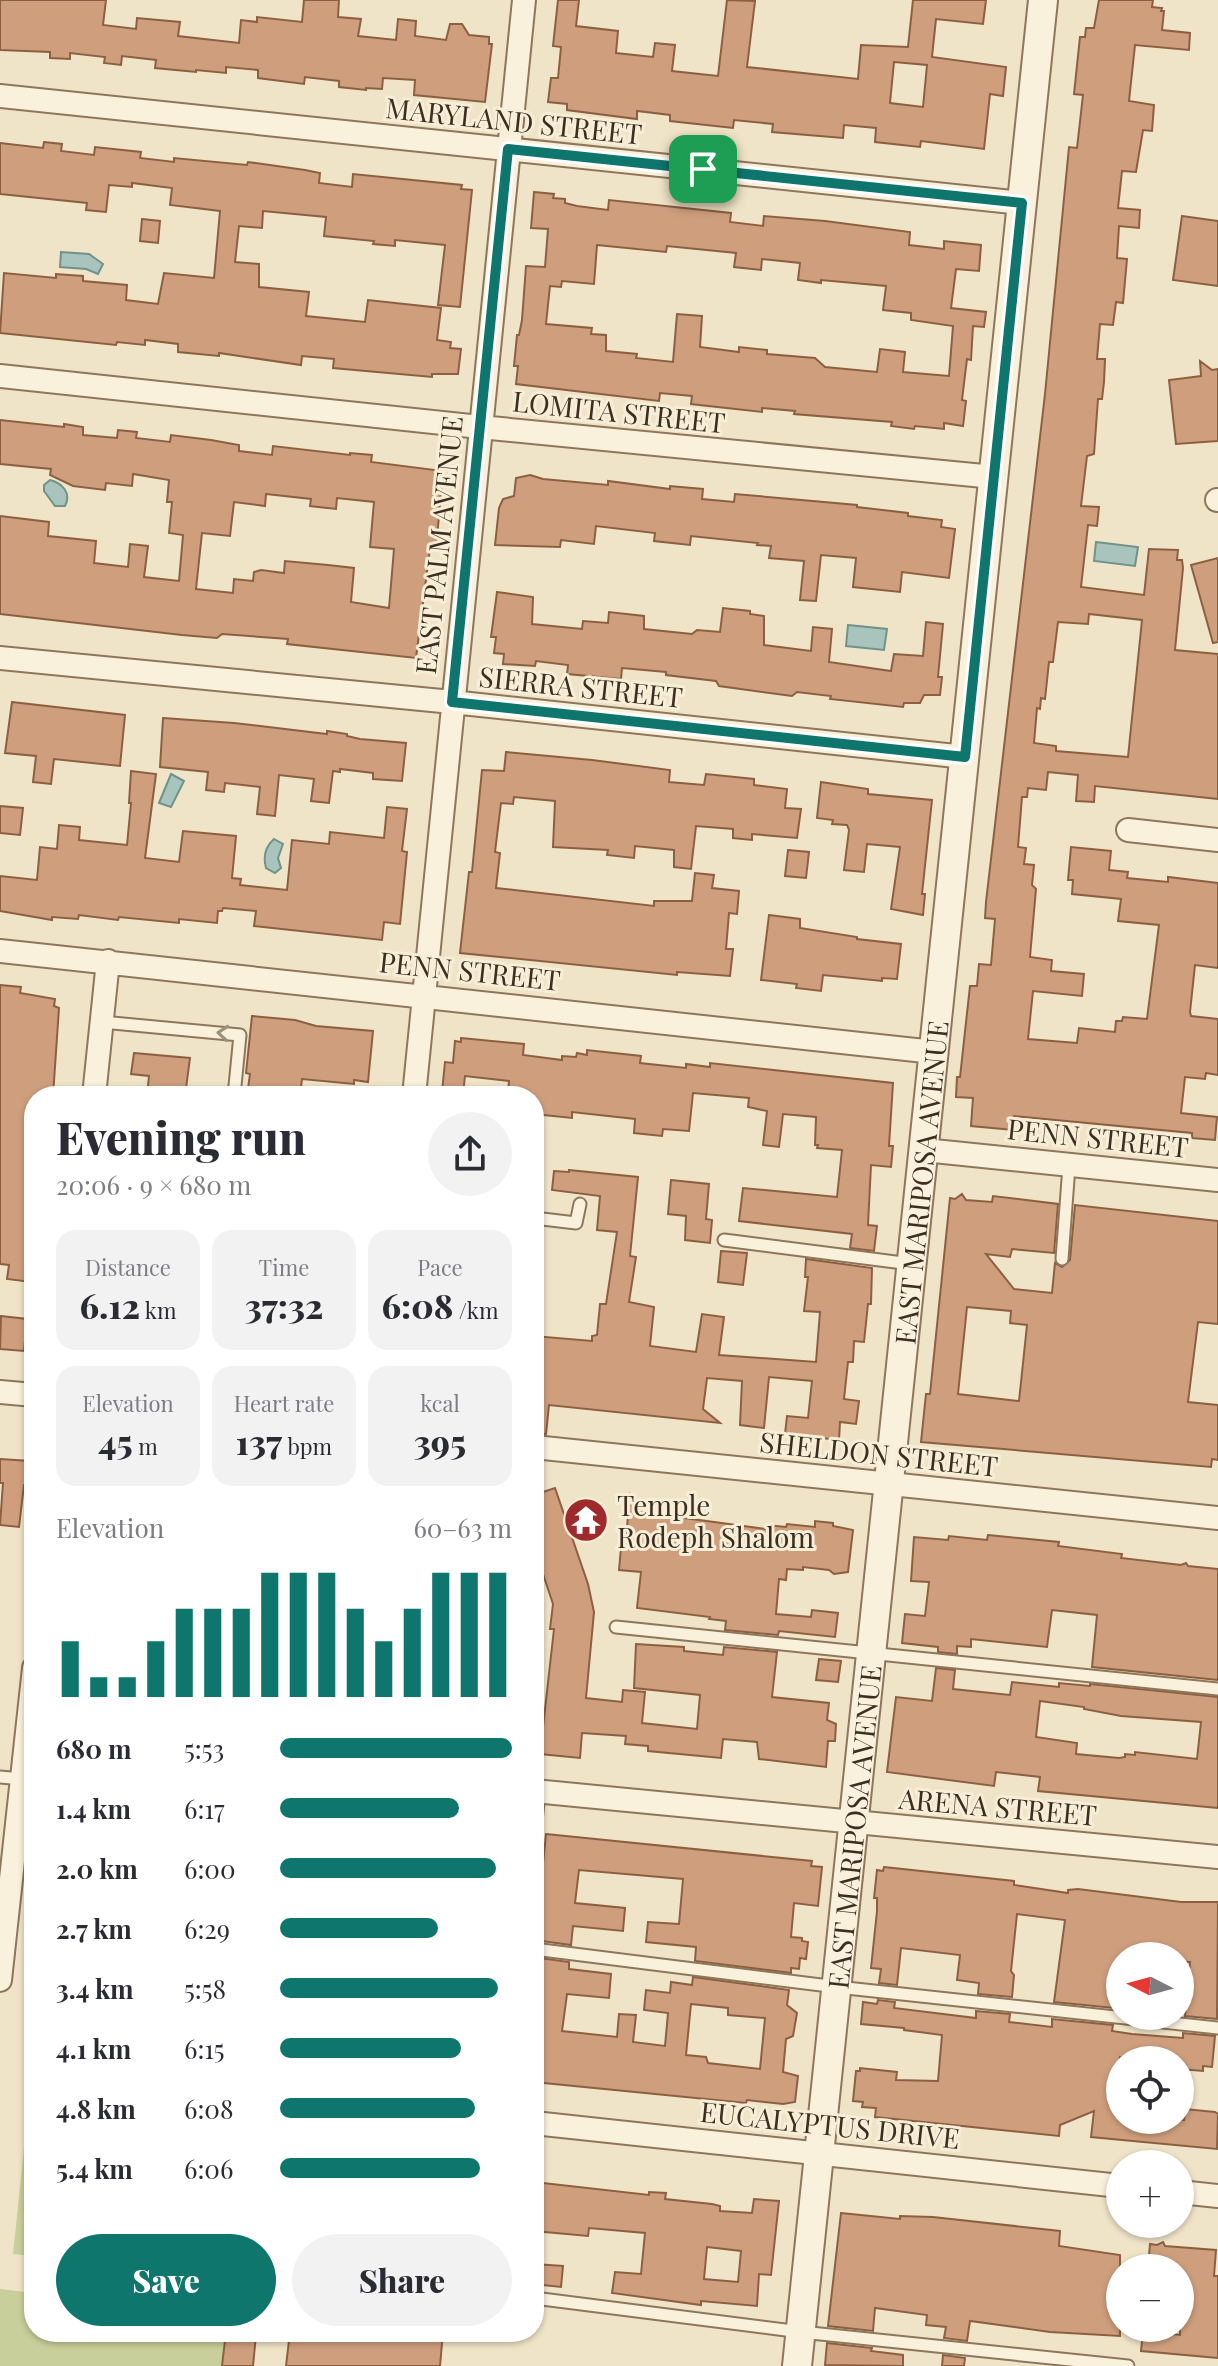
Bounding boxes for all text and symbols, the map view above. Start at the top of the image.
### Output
street label: MARYLAND STREET [384,88,644,152]
pin [669,135,737,203]
icon: arrive [681,147,725,191]
street label: LOMITA STREET [511,381,727,441]
street label: EAST PALM AVENUE [406,414,470,676]
street label: SIERRA STREET [477,657,685,715]
street label: PENN STREET [378,942,562,998]
street label: EAST MARIPOSA AVENUE [885,1019,955,1346]
one-way arrow [216,1025,229,1042]
text: Evening run [56,1107,306,1166]
street label: PENN STREET [1006,1109,1190,1165]
button: share [428,1112,512,1196]
text: 20:06 · 9 × 680 m [56,1167,251,1202]
text: Distance [85,1252,171,1282]
text: Time [259,1252,309,1282]
text: Pace [417,1252,463,1282]
text: 6.12 [80,1282,140,1328]
text: 37:32 [245,1282,323,1328]
text: 6:08 [382,1282,453,1328]
text: km [140,1295,176,1325]
text: /km [453,1295,498,1325]
text: Elevation [82,1388,174,1418]
text: Heart rate [234,1388,334,1418]
text: kcal [420,1388,460,1418]
text: 45 [98,1418,133,1464]
text: 137 [236,1418,282,1464]
text: 395 [414,1418,466,1464]
street label: SHELDON STREET [758,1422,1000,1484]
text: m [133,1431,158,1461]
text: bpm [282,1431,332,1461]
place label: Temple Rodeph Shalom [617,1486,814,1555]
temple icon: Temple Rodeph Shalom [562,1496,610,1544]
text: Elevation [56,1510,164,1545]
text: 60–63 m [413,1510,512,1545]
street label: EAST MARIPOSA AVENUE [818,1663,888,1991]
text: 680 m [56,1731,132,1766]
text: 5:53 [184,1731,224,1766]
street label: ARENA STREET [896,1779,1099,1833]
text: 1.4 km [56,1791,131,1826]
text: 6:17 [184,1791,225,1826]
text: 2.0 km [56,1851,138,1886]
text: 6:00 [184,1851,236,1886]
text: 2.7 km [56,1911,132,1946]
text: 6:29 [184,1911,230,1946]
north arrow [1106,1942,1194,2030]
map controls [1106,1942,1194,2342]
text: 3.4 km [56,1971,134,2006]
text: 5:58 [184,1971,226,2006]
text: 4.1 km [56,2031,131,2066]
text: 6:15 [184,2031,224,2066]
button: locate [1106,2046,1194,2134]
text: 4.8 km [56,2091,136,2126]
text: 6:08 [184,2091,233,2126]
street label: EUCALYPTUS DRIVE [698,2092,962,2156]
button: + [1106,2150,1194,2238]
text: 5.4 km [56,2151,133,2186]
text: 6:06 [184,2151,233,2186]
button: Save [56,2234,276,2326]
button: Share [292,2234,512,2326]
button: − [1106,2254,1194,2342]

